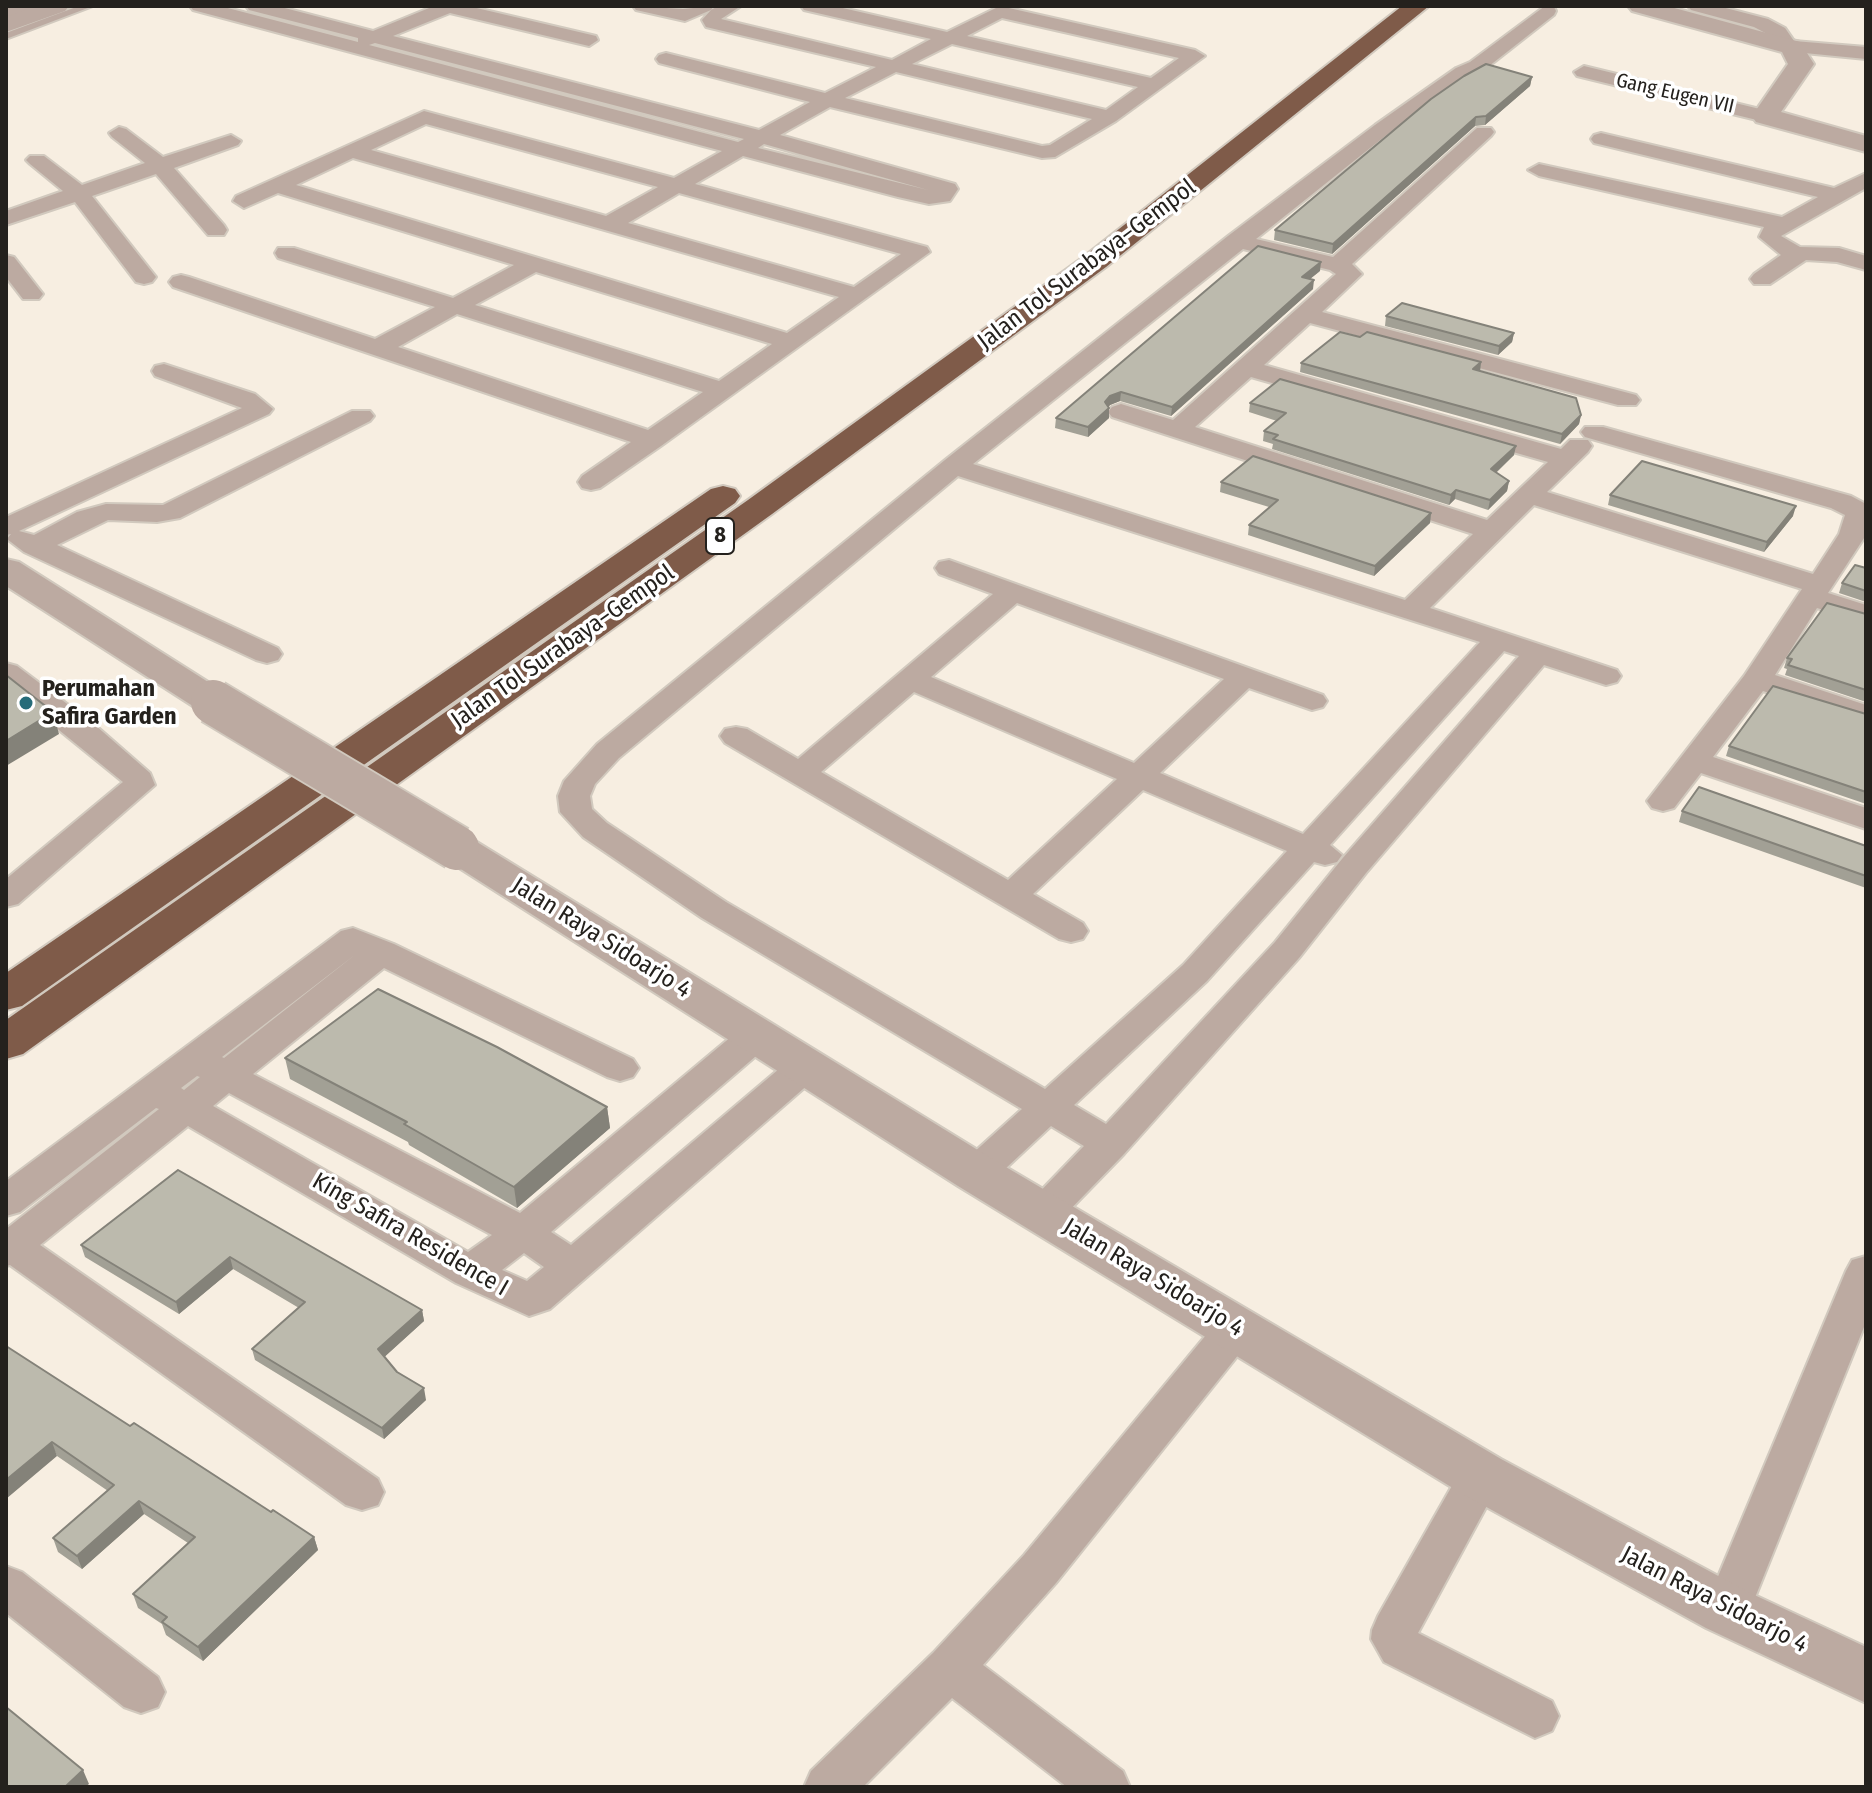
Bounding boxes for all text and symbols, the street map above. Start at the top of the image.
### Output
street label: Gang Eugen VII [1614,69,1736,119]
street label: Jalan Tol Surabaya–Gempol [972,174,1202,356]
road number: 8 [706,518,734,554]
street label: Jalan Tol Surabaya–Gempol [446,559,680,735]
place label: Perumahan Safira Garden [42,675,177,731]
marker: Perumahan Safira Garden [17,694,35,712]
street label: Jalan Raya Sidoarjo 4 [506,871,696,1005]
street label: King Safira Residence I [307,1167,513,1303]
street label: Jalan Raya Sidoarjo 4 [1058,1213,1248,1343]
street label: Jalan Raya Sidoarjo 4 [1616,1541,1812,1659]

